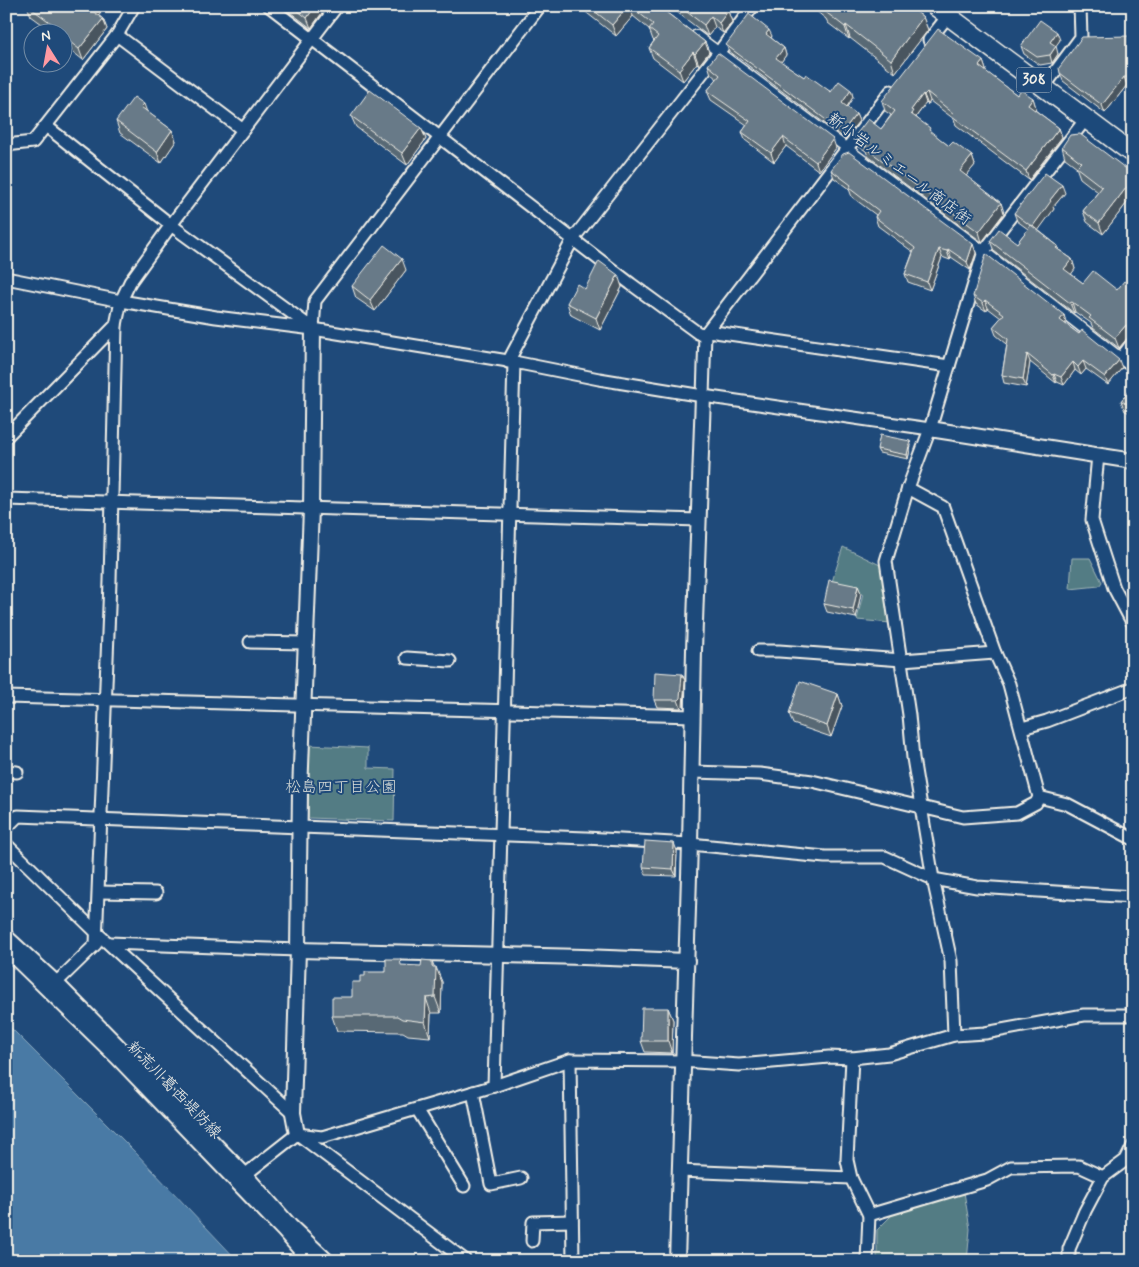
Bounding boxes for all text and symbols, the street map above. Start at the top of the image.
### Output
north arrow [22,22,72,72]
text: N [39,26,52,46]
road number: 308 [1016,68,1052,92]
street label: 新小岩ルミエール商店街 [823,108,975,230]
park label: 松島四丁目公園 [285,777,397,798]
street label: 新荒川葛西堤防線 [122,1037,226,1143]

